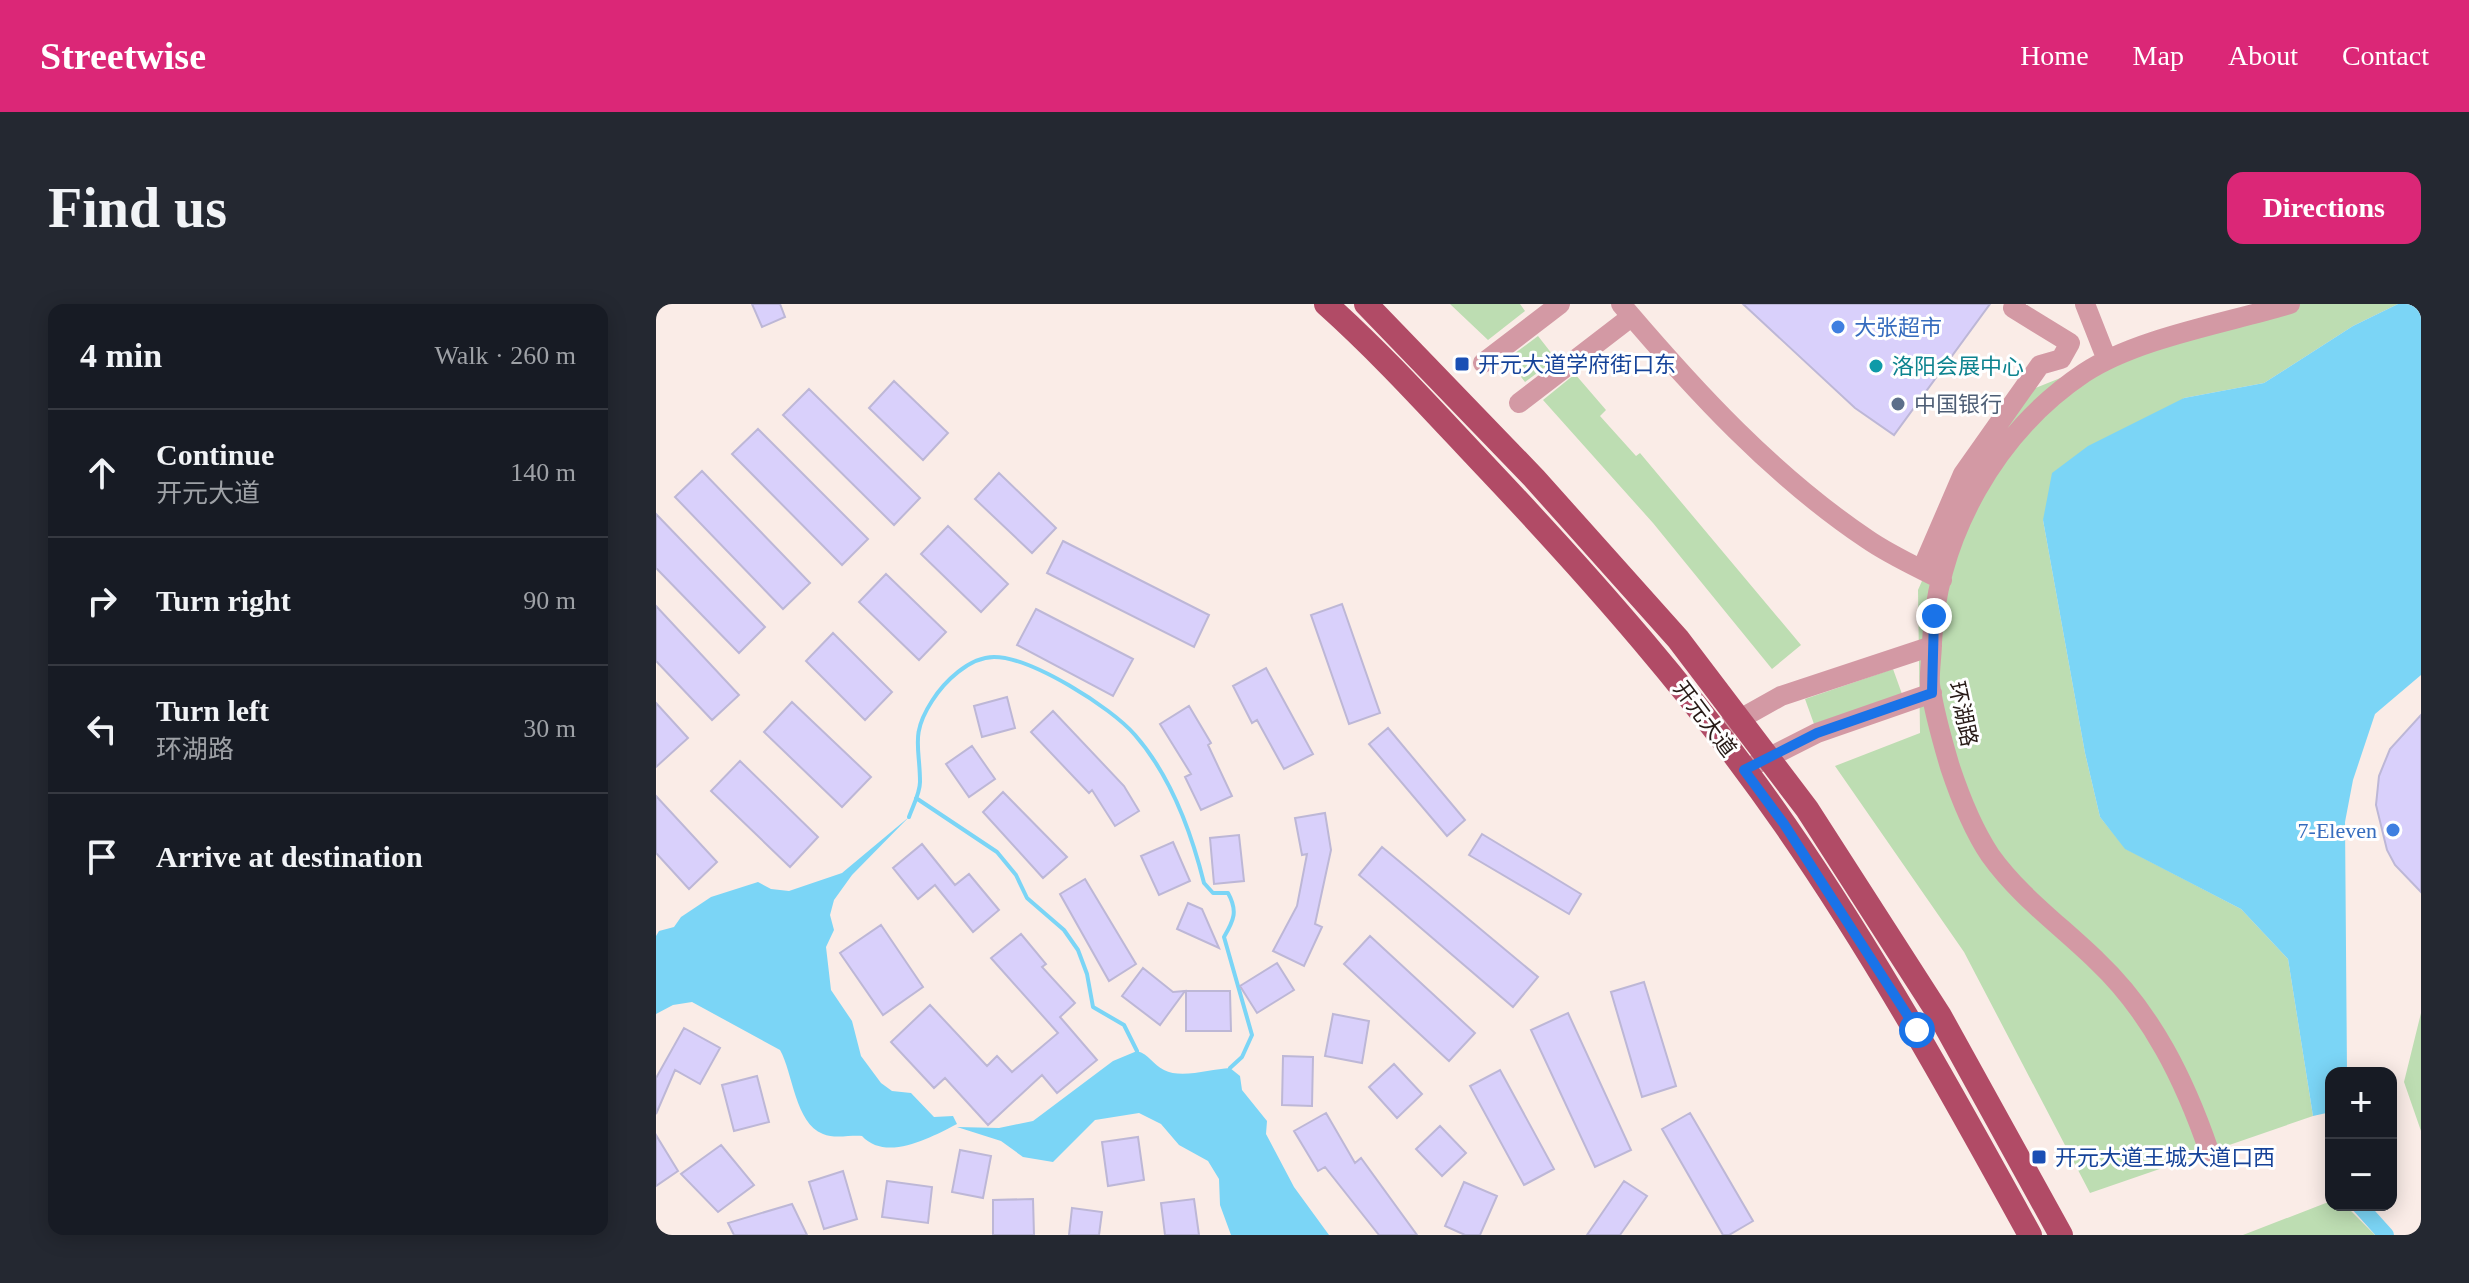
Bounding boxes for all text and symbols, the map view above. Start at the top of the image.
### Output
text: Streetwise [40,35,206,77]
text: Home [2020,40,2089,71]
text: Map [2133,40,2184,71]
text: About [2228,40,2298,71]
text: Contact [2342,40,2429,71]
button: Directions [2227,172,2421,244]
text: Find us [48,177,227,239]
place label: 大张超市 [1854,315,1942,340]
marker: 大张超市 [1829,318,1847,336]
text: 4 min [80,337,162,374]
text: Walk · 260 m [434,341,576,370]
place label: 开元大道学府街口东 [1478,352,1676,377]
place label: 洛阳会展中心 [1892,354,2024,379]
marker: 开元大道学府街口东 [1453,355,1471,373]
marker: 洛阳会展中心 [1867,357,1885,375]
place label: 中国银行 [1914,392,2002,417]
marker: 中国银行 [1889,395,1907,413]
text: Continue [156,438,274,471]
icon: ahead [80,451,124,495]
text: 140 m [510,458,576,487]
text: 开元大道 [156,479,260,508]
icon: right [80,579,124,623]
text: Turn right [156,584,291,617]
text: 90 m [523,586,576,615]
route end [1916,598,1952,634]
street label: 开元大道 [1669,676,1741,762]
street label: 环湖路 [1944,679,1982,749]
text: Turn left [156,694,269,727]
icon: left [80,707,124,751]
text: 30 m [523,714,576,743]
text: 环湖路 [156,735,234,764]
place label: 7-Eleven [2298,818,2377,843]
marker: 7-Eleven [2384,821,2402,839]
icon: arrive [80,835,124,879]
text: Arrive at destination [156,840,423,873]
route start [1899,1012,1935,1048]
map controls [2325,1067,2397,1211]
button: + [2325,1067,2397,1139]
button: − [2325,1139,2397,1211]
place label: 开元大道王城大道口西 [2055,1145,2275,1170]
marker: 开元大道王城大道口西 [2030,1148,2048,1166]

